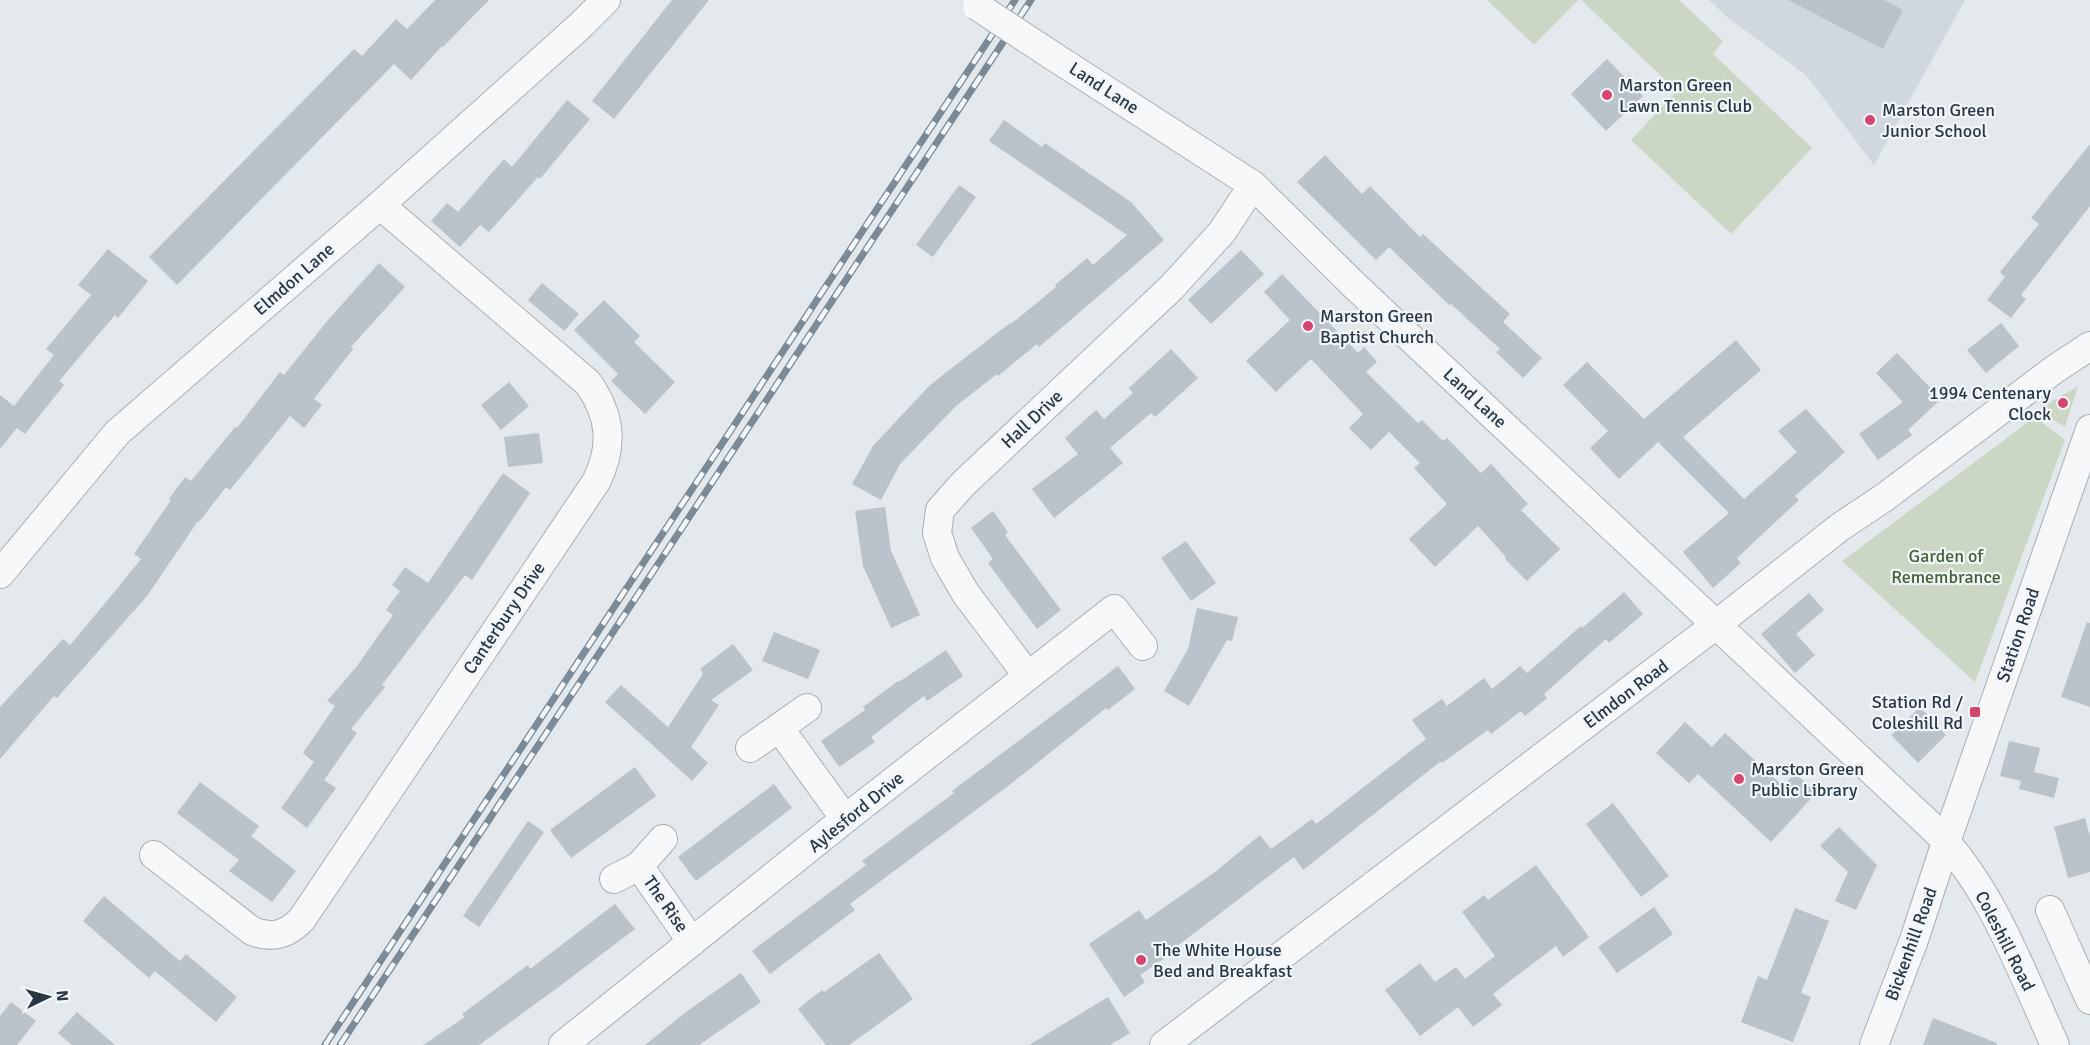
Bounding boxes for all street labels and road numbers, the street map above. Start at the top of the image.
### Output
street label: Land Lane [1065,57,1143,119]
street label: Elmdon Lane [249,238,339,320]
street label: Land Lane [1439,363,1511,433]
street label: Hall Drive [997,385,1067,453]
street label: Canterbury Drive [458,558,550,678]
street label: Station Road [1992,585,2044,685]
street label: Elmdon Road [1579,655,1673,733]
street label: Aylesford Drive [804,767,908,857]
street label: The Rise [639,871,693,937]
street label: Bickenhill Road [1880,884,1942,1004]
street label: Coleshill Road [1970,887,2040,995]

